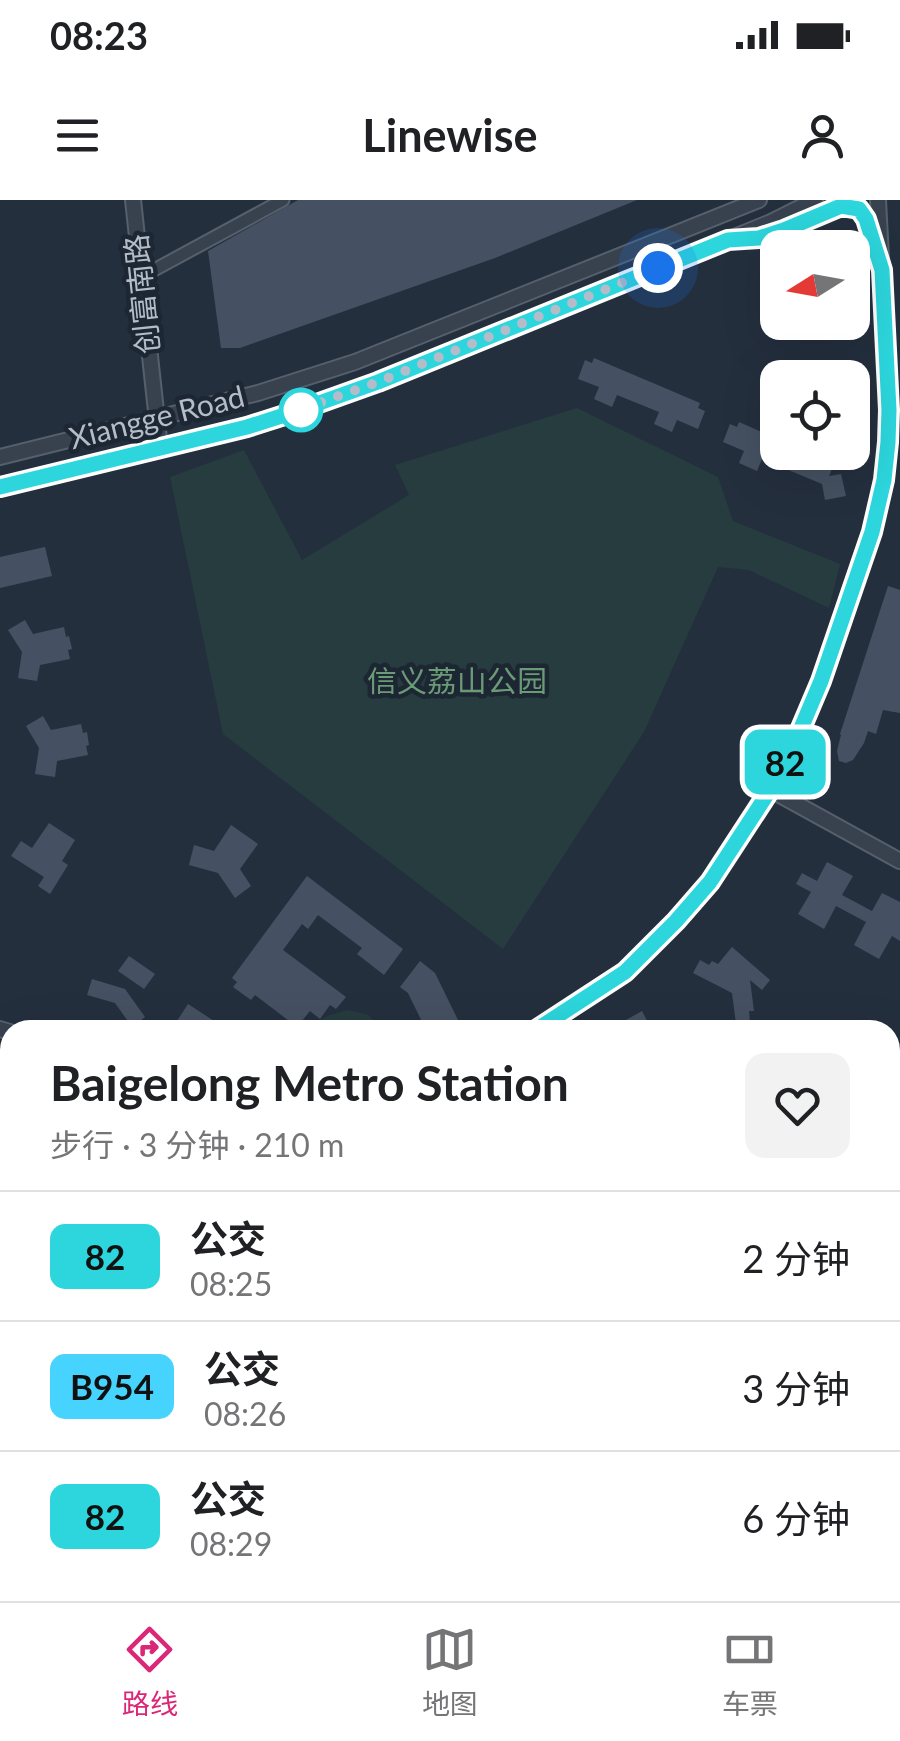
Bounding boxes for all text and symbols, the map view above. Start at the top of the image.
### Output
text: 08:23 [50,12,148,58]
icon: menu [50,108,105,163]
text: Linewise [362,108,538,162]
icon: person [795,108,850,163]
north arrow [760,230,870,340]
map controls [760,230,870,470]
street label: 创富南路 [117,233,165,356]
your location [633,243,683,293]
button: locate [760,360,870,470]
street label: Xiangge Road [65,377,248,455]
unlabelled marker [280,389,322,431]
park label: 信义荔山公园 [367,662,547,698]
line badge: 82 [740,730,830,794]
text: 82 [765,741,805,783]
button: heart [745,1053,850,1158]
text: Baigelong Metro Station [50,1054,569,1111]
text: 步行 · 3 分钟 · 210 m [50,1125,344,1164]
text: 公交 [190,1215,266,1261]
text: 82 [85,1235,125,1277]
text: 2 分钟 [742,1235,850,1281]
text: 08:25 [190,1264,272,1303]
text: 公交 [204,1345,280,1391]
text: B954 [70,1365,154,1407]
text: 3 分钟 [742,1365,850,1411]
text: 08:26 [204,1394,286,1433]
text: 公交 [190,1475,266,1521]
text: 82 [85,1495,125,1537]
text: 6 分钟 [742,1495,850,1541]
text: 08:29 [190,1524,272,1563]
tab: 路线 [122,1622,178,1722]
tab: 地图 [422,1622,478,1722]
tab: 车票 [722,1622,778,1722]

